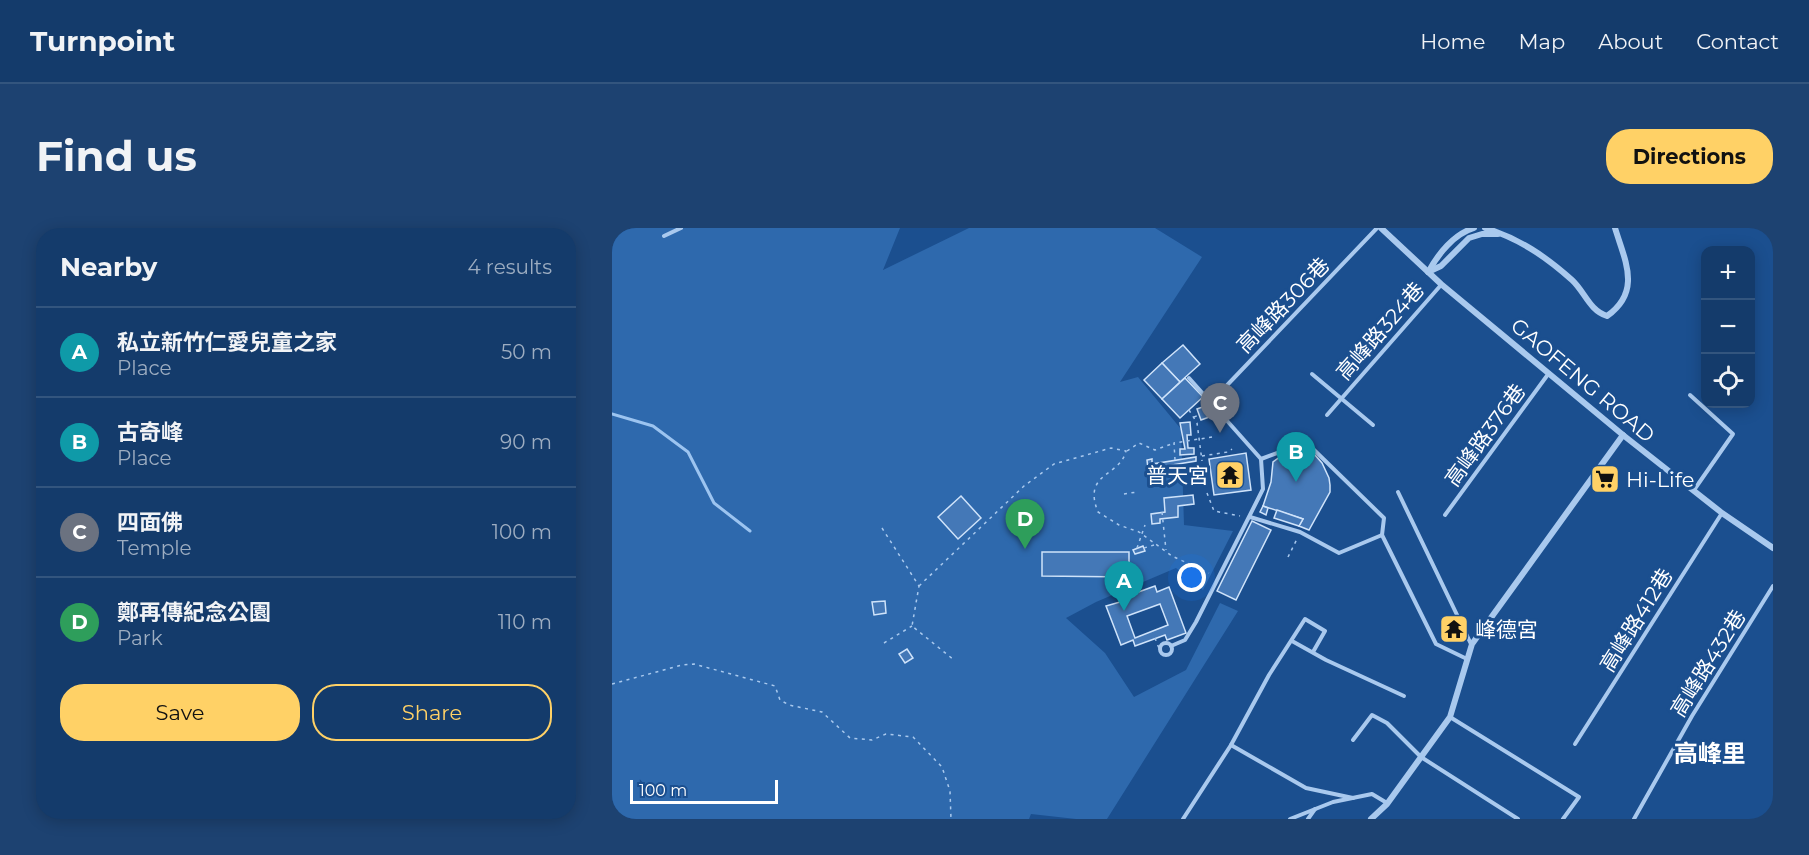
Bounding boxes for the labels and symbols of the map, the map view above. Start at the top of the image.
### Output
street label: 高峰路306巷 [1231,252,1335,358]
street label: 高峰路324巷 [1331,277,1429,385]
street label: GAOFENG ROAD [1506,313,1660,447]
street label: 高峰路376巷 [1440,379,1530,491]
pin: C [1200,384,1240,433]
pin: B [1276,432,1316,482]
temple icon: 普天宮 [1214,459,1246,491]
place label: 普天宮 [1146,463,1209,488]
supermarket icon: Hi-Life [1589,463,1621,495]
place label: Hi-Life [1626,467,1694,492]
pin: D [1006,500,1044,549]
pin: A [1104,562,1144,611]
your location [1177,563,1206,592]
street label: 高峰路412巷 [1594,564,1678,676]
street label: 高峰路432巷 [1665,605,1751,721]
temple icon: 峰德宮 [1438,613,1470,645]
place label: 峰德宮 [1475,617,1538,642]
district label: 高峰里 [1674,739,1746,768]
scale bar [630,777,778,804]

